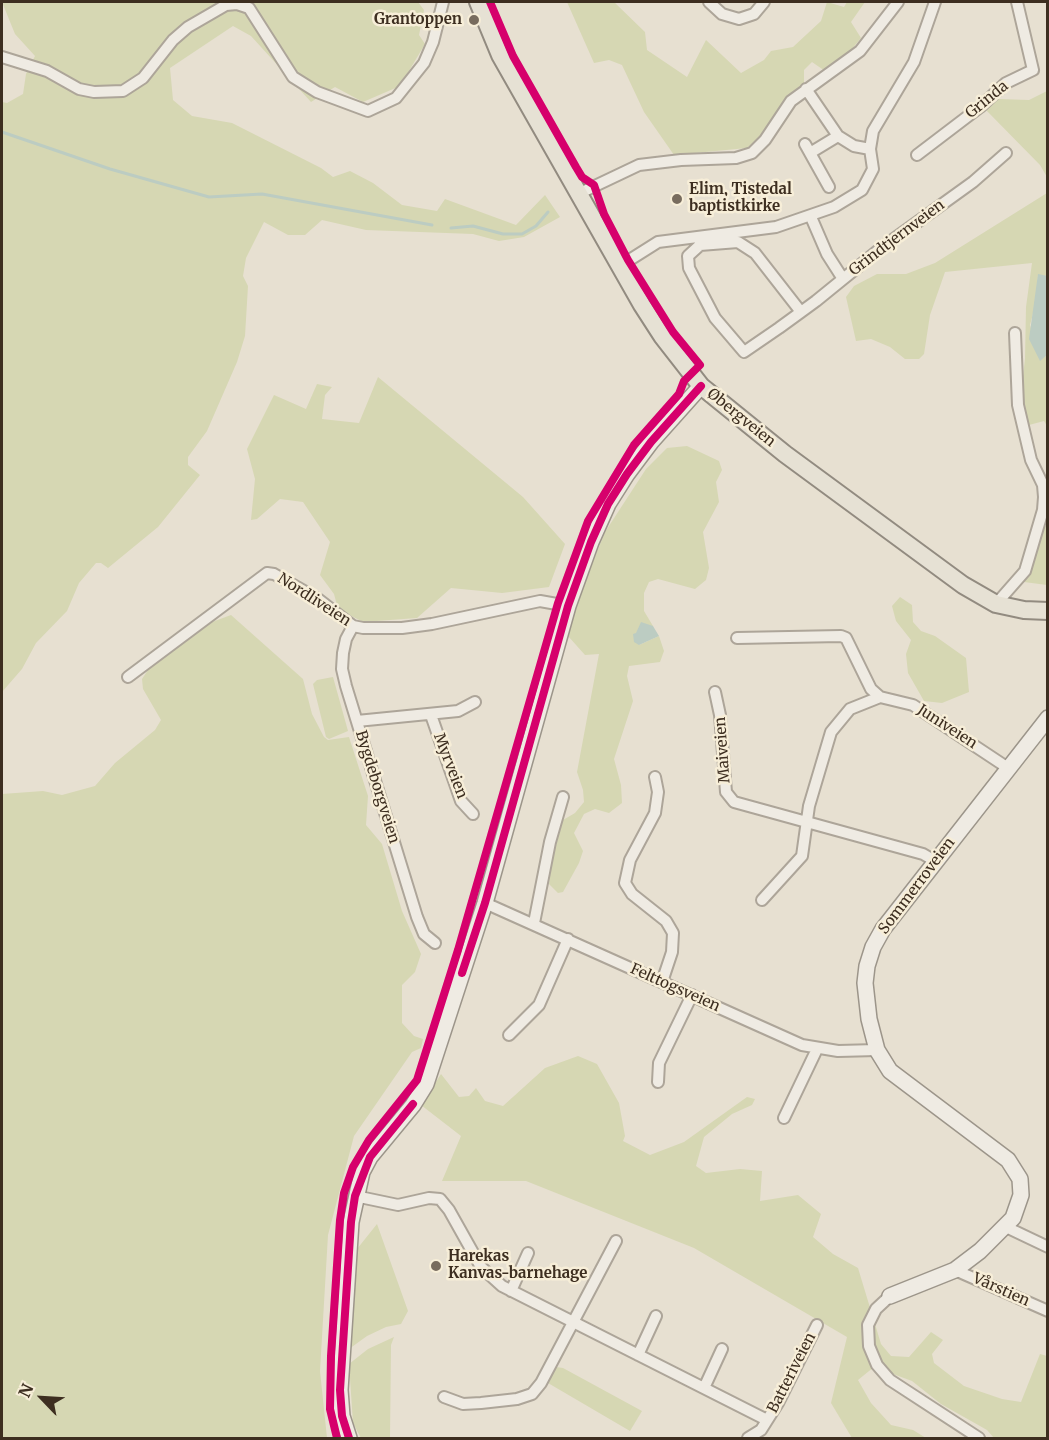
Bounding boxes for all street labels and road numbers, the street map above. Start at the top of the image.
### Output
street label: Grinda [962,77,1012,123]
street label: Grindtjernveien [846,196,948,280]
street label: Øbergveien [703,385,779,451]
street label: Nordliveien [274,570,354,630]
street label: Juniveien [914,701,980,753]
street label: Maiveien [712,716,734,784]
street label: Bygdeborgveien [351,728,403,846]
street label: Myrveien [429,731,471,801]
street label: Sommerroveien [875,834,959,938]
street label: Felttogsveien [627,960,723,1016]
street label: Vårstien [970,1270,1032,1310]
street label: Batteriveien [764,1330,820,1416]

